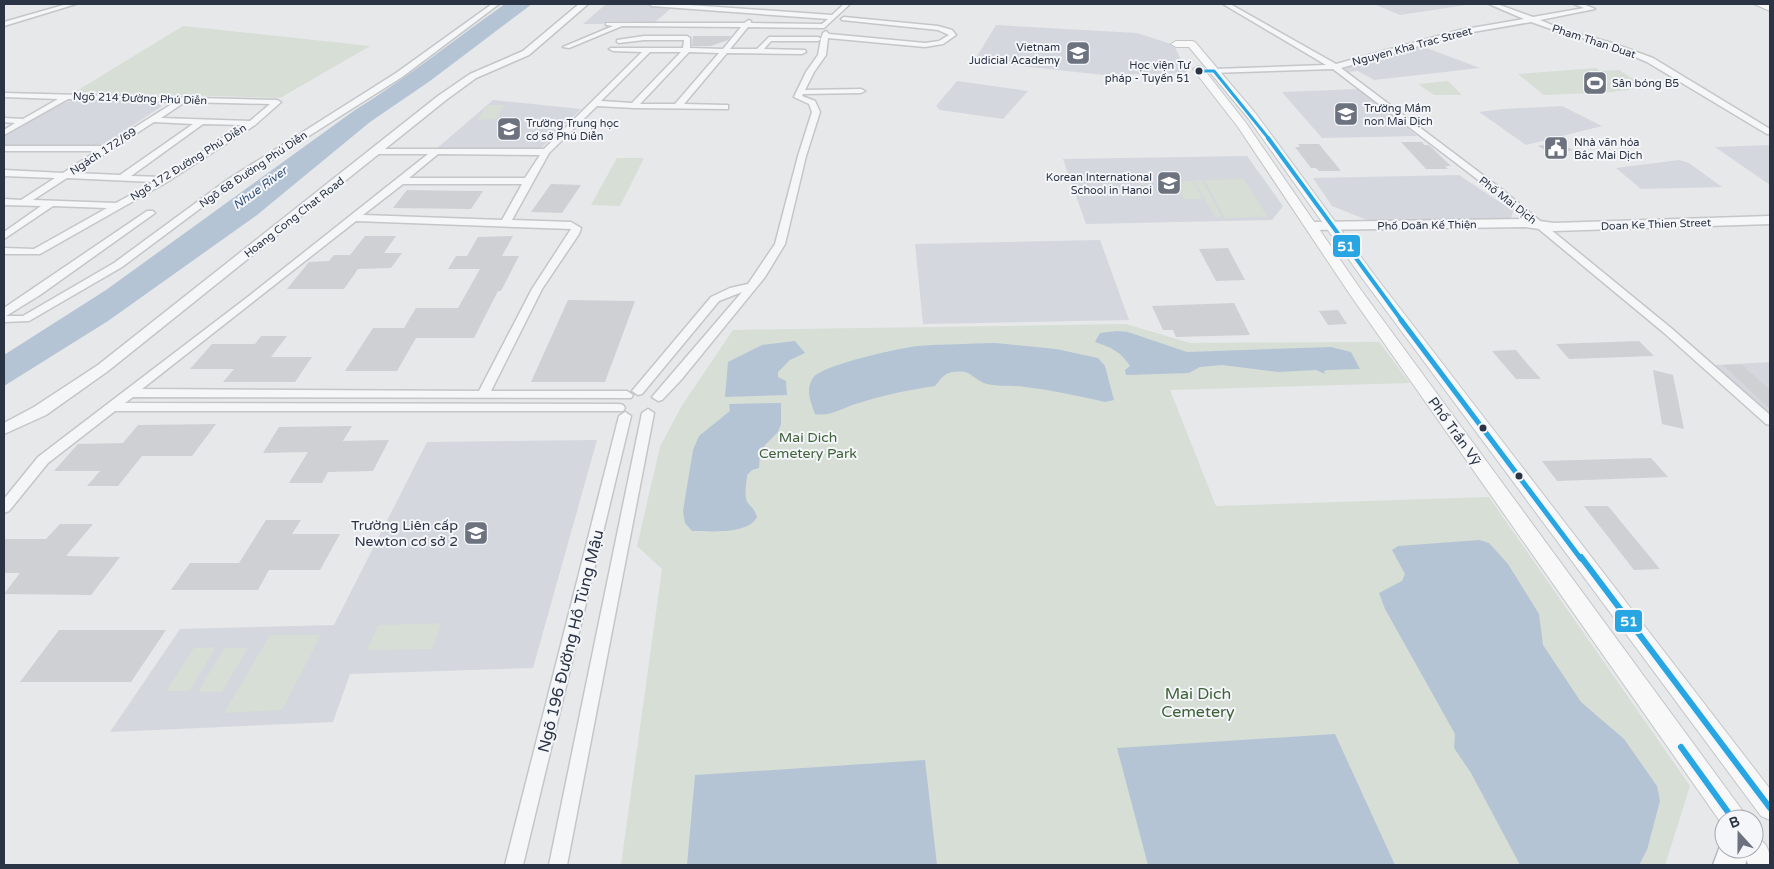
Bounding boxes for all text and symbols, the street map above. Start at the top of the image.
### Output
street label: Pham Than Duat [1550,22,1637,61]
street label: Nguyen Kha Trac Street [1351,24,1474,69]
school or university icon: Vietnam Judicial Academy [1065,40,1091,66]
place label: Vietnam Judicial Academy [969,41,1060,67]
place label: Học viện Tư pháp - Tuyến 51 [1105,59,1191,85]
marker: Học viện Tư pháp - Tuyến 51 [1194,66,1204,76]
sports icon: Sân bóng B5 [1582,70,1608,96]
place label: Sân bóng B5 [1612,77,1679,90]
street label: Ngõ 214 Đường Phú Diễn [73,90,207,107]
school or university icon: Trường Mầm non Mai Dịch [1333,101,1359,127]
place label: Trường Mầm non Mai Dịch [1364,102,1433,128]
school or university icon: Trường Trung học cơ sở Phú Diễn [496,116,522,142]
place label: Trường Trung học cơ sở Phú Diễn [526,117,619,143]
street label: Ngõ 172 Đường Phú Diễn [128,121,249,204]
street label: Ngách 172/69 [68,125,139,178]
street label: Ngõ 68 Đường Phú Diễn [197,128,310,210]
public building icon: Nhà văn hóa Bắc Mai Dịch [1543,135,1569,161]
place label: Nhà văn hóa Bắc Mai Dịch [1574,136,1642,162]
water label: Nhue River [230,163,291,212]
school or university icon: Korean International School in Hanoi [1156,170,1182,196]
place label: Korean International School in Hanoi [1046,171,1152,197]
street label: Hoang Cong Chat Road [242,174,347,260]
street label: Phố Mai Dịch [1476,174,1539,227]
street label: Doan Ke Thien Street [1601,216,1711,233]
street label: Phố Doãn Kế Thiện [1377,218,1477,233]
line badge: 51 [1332,234,1361,258]
text: 51 [1337,238,1355,255]
street label: Phố Trần Vỹ [1424,394,1485,469]
unlabelled marker [1478,423,1488,433]
park label: Mai Dich Cemetery Park [759,429,857,462]
unlabelled marker [1514,471,1524,481]
place label: Trường Liên cấp Newton cơ sở 2 [351,517,458,550]
school or university icon: Trường Liên cấp Newton cơ sở 2 [463,520,489,546]
street label: Ngõ 196 Đường Hồ Tùng Mậu [534,528,608,755]
line badge: 51 [1614,609,1643,633]
text: 51 [1620,613,1638,630]
park label: Mai Dich Cemetery [1161,684,1235,722]
north arrow [1714,809,1764,859]
text: B [1727,813,1742,832]

